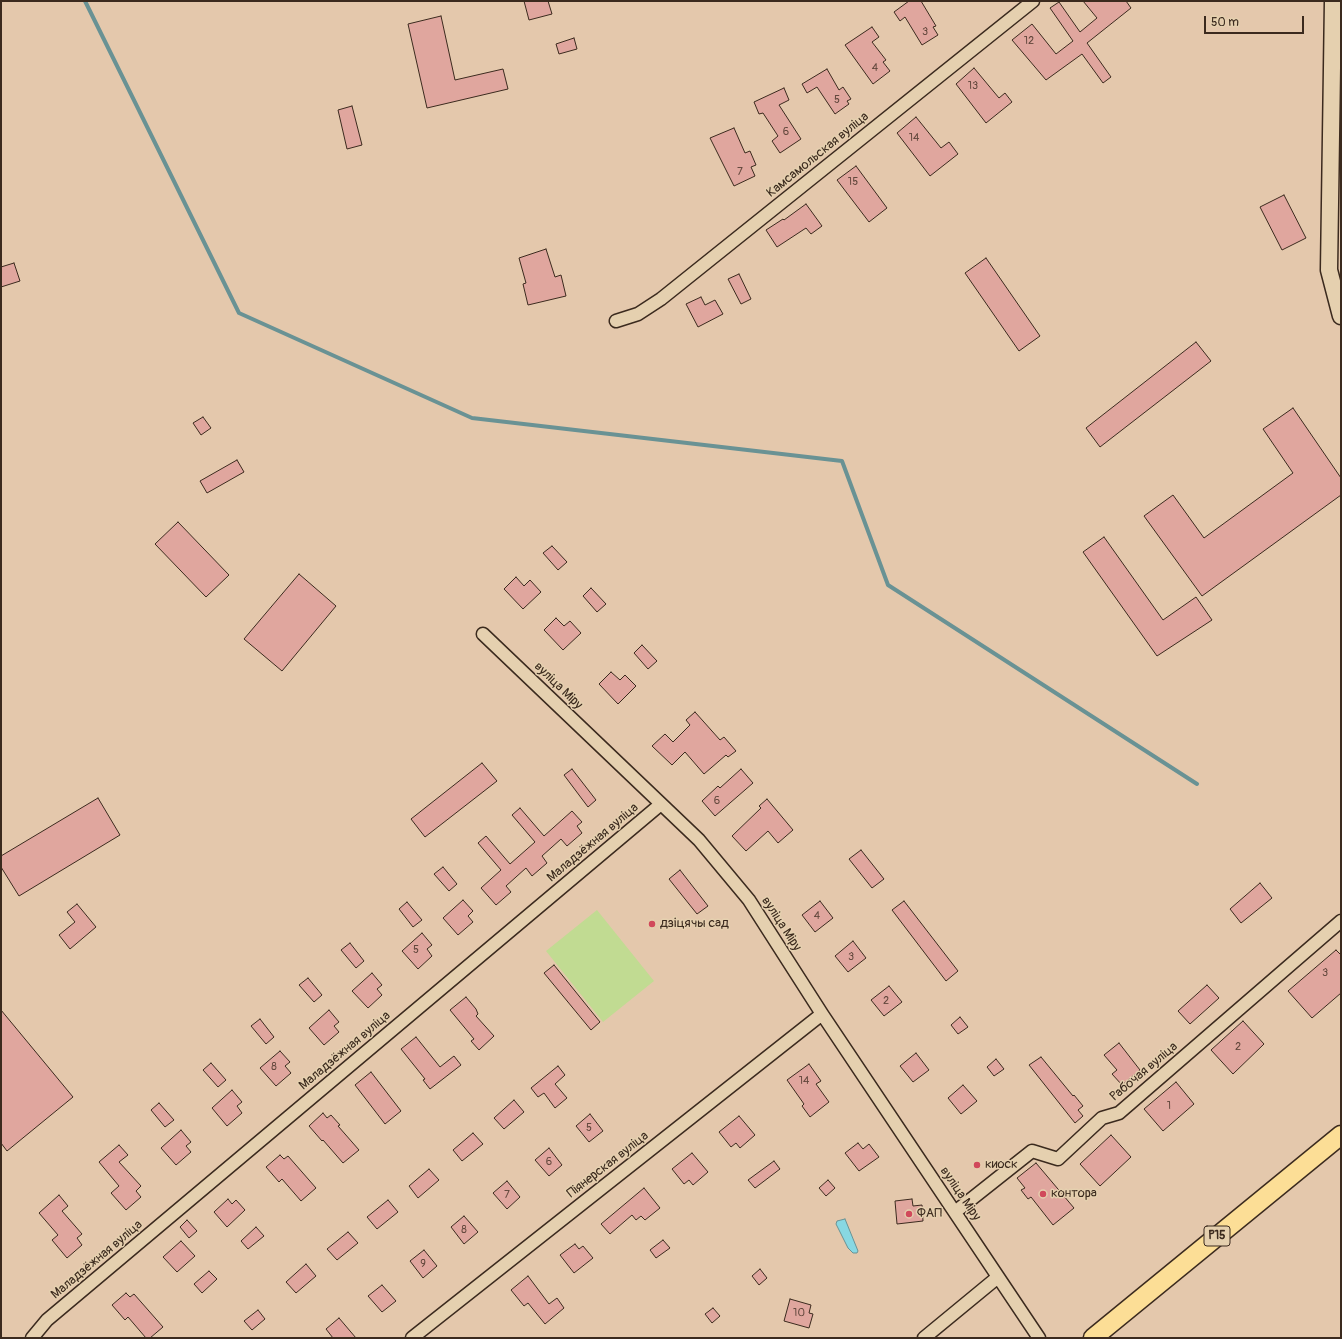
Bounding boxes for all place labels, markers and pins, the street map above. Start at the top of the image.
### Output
place label: дзіцячы сад [660,916,729,932]
marker: дзіцячы сад [647,919,657,929]
place label: киоск [985,1157,1018,1173]
marker: киоск [972,1160,982,1170]
place label: контора [1051,1186,1097,1202]
marker: контора [1038,1189,1048,1199]
place label: ФАП [917,1206,942,1222]
marker: ФАП [904,1209,914,1219]

